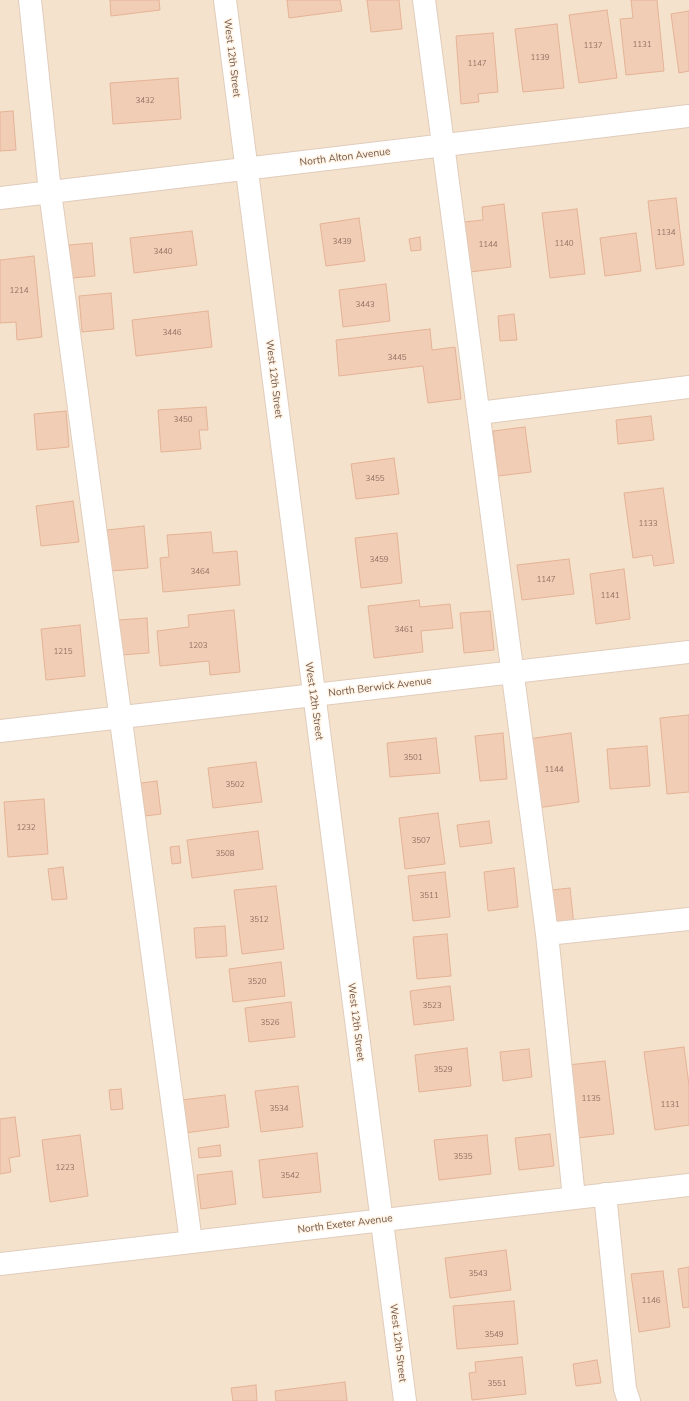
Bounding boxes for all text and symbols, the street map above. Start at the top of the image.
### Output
street label: West 12th Street [221,18,243,98]
house number: 1131 [632,40,652,50]
house number: 1137 [583,41,603,51]
house number: 1139 [530,53,550,63]
house number: 1147 [467,59,487,69]
house number: 3432 [135,96,155,106]
street label: North Alton Avenue [299,145,391,169]
house number: 1134 [656,228,676,238]
house number: 3439 [332,237,352,247]
house number: 1140 [554,239,574,249]
house number: 1144 [478,240,498,250]
house number: 3440 [153,247,173,257]
house number: 1214 [9,286,29,296]
house number: 3443 [355,300,375,310]
house number: 3446 [162,328,182,338]
street label: West 12th Street [263,339,285,419]
house number: 3445 [387,353,407,363]
house number: 3450 [173,415,193,425]
house number: 3455 [365,474,385,484]
house number: 1133 [638,519,658,529]
house number: 3459 [369,555,389,565]
house number: 3464 [190,567,210,577]
house number: 1147 [536,575,556,585]
house number: 1141 [600,591,620,601]
house number: 3461 [394,625,414,635]
house number: 1203 [188,641,208,651]
house number: 1215 [53,647,73,657]
street label: West 12th Street [303,661,325,741]
street label: North Berwick Avenue [328,675,432,699]
house number: 3501 [403,753,423,763]
house number: 1144 [544,765,564,775]
house number: 3502 [225,780,245,790]
house number: 1232 [16,823,36,833]
house number: 3507 [411,836,431,846]
house number: 3508 [215,849,235,859]
house number: 3511 [419,891,439,901]
house number: 3512 [249,915,269,925]
house number: 3520 [247,977,267,987]
street label: West 12th Street [345,982,367,1062]
house number: 3523 [422,1001,442,1011]
house number: 3526 [260,1018,280,1028]
house number: 3529 [433,1065,453,1075]
house number: 1135 [581,1094,601,1104]
house number: 1131 [660,1100,680,1110]
house number: 3534 [269,1104,289,1114]
house number: 3535 [453,1152,473,1162]
house number: 1223 [55,1163,75,1173]
house number: 3542 [280,1171,300,1181]
street label: North Exeter Avenue [297,1212,393,1236]
house number: 3543 [468,1269,488,1279]
house number: 1146 [641,1296,661,1306]
street label: West 12th Street [387,1303,409,1383]
house number: 3549 [484,1330,504,1340]
house number: 3551 [487,1379,507,1389]

